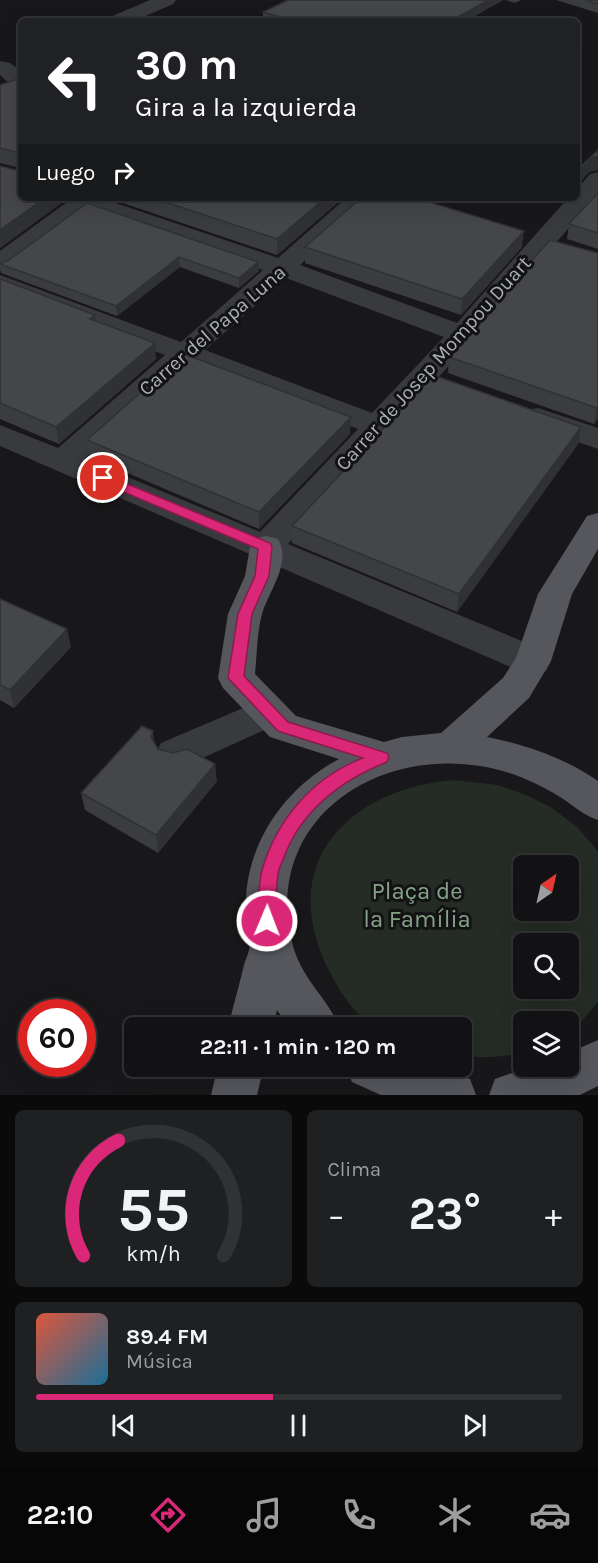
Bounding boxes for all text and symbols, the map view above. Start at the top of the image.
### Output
text: 30 m [135,40,238,90]
icon: left [36,42,114,120]
text: Gira a la izquierda [135,91,357,123]
icon: right [107,156,140,189]
text: Luego [36,160,95,186]
street label: Carrer de Josep Mompou Duart [331,251,536,475]
street label: Carrer del Papa Luna [134,261,290,400]
pin [77,452,128,503]
icon: arrive [86,461,119,494]
north arrow [513,855,579,921]
map controls [513,855,579,1077]
park label: Plaça de la Família [363,877,471,933]
position arrow [235,889,299,953]
button: search [513,933,579,999]
speed limit sign: 60 [18,999,96,1077]
button: layers [513,1011,579,1077]
text: 22:11 · 1 min · 120 m [200,1034,396,1060]
text: Clima [328,1158,381,1181]
text: 55 [117,1173,190,1246]
text: 23° [408,1188,481,1240]
text: − [328,1196,345,1234]
text: + [545,1196,562,1234]
text: km/h [126,1241,180,1266]
text: 89.4 FM [126,1324,208,1350]
text: Música [126,1350,193,1373]
icon: previous [107,1409,140,1442]
icon: pause [282,1409,315,1442]
icon: next [458,1409,491,1442]
icon: directions [147,1494,189,1536]
icon: music [243,1494,285,1536]
icon: phone [338,1494,380,1536]
icon: climate [434,1494,476,1536]
icon: car [529,1494,571,1536]
text: 22:10 [27,1499,93,1531]

